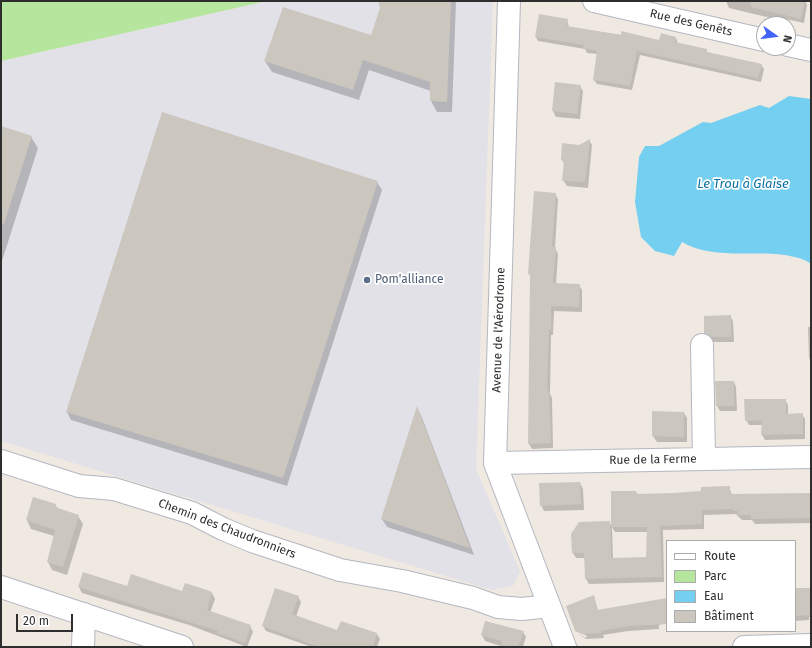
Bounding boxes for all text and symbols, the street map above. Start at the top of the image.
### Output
street label: Rue des Genêts [648,7,734,39]
north arrow [756,16,796,56]
text: N [780,34,794,44]
water label: Le Trou à Glaise [697,176,789,192]
street label: Avenue de l'Aérodrome [490,267,508,393]
place label: Pom'alliance [375,273,444,287]
marker: Pom'alliance [362,275,372,285]
street label: Rue de la Ferme [609,452,697,468]
street label: Chemin des Chaudronniers [156,496,298,562]
legend [666,540,796,632]
text: Route [704,549,736,563]
text: Parc [704,569,727,583]
text: Eau [704,589,724,603]
scale bar [18,606,75,632]
text: Bâtiment [704,609,754,623]
text: 20 m [23,614,49,628]

